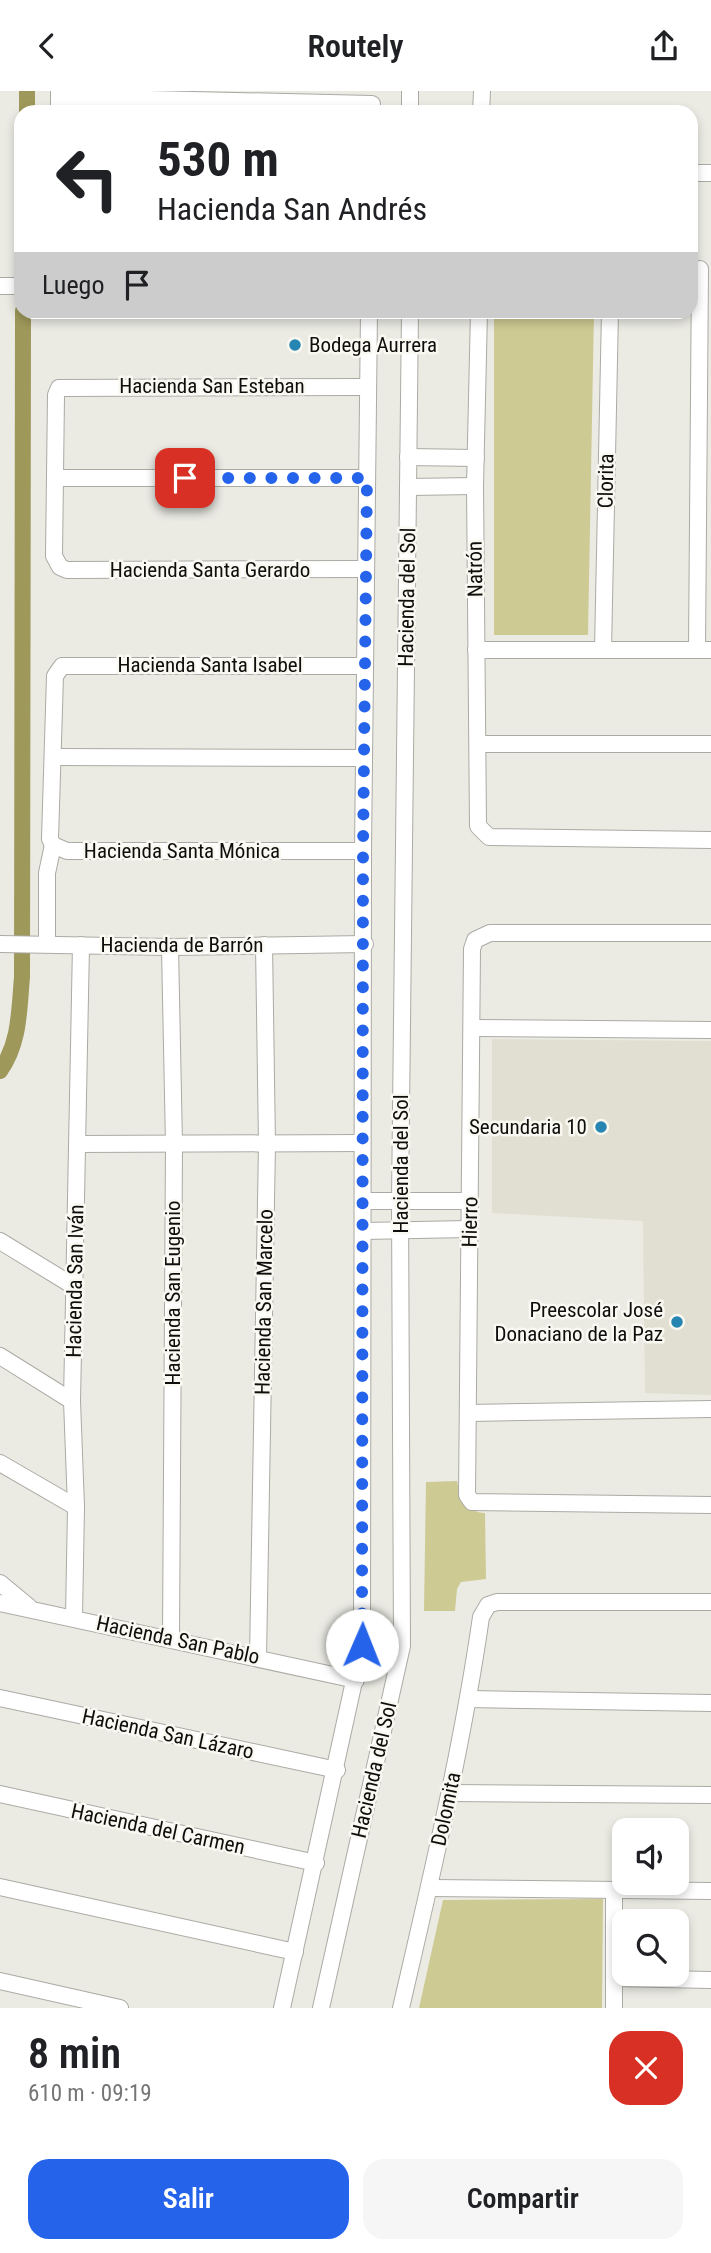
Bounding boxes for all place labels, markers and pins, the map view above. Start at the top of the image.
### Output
place label: Bodega Aurrera [309,333,437,357]
marker: Bodega Aurrera [287,337,303,353]
pin [155,448,215,508]
place label: Secundaria 10 [469,1115,587,1139]
marker: Secundaria 10 [593,1119,609,1135]
place label: Preescolar José Donaciano de la Paz [495,1298,663,1346]
marker: Preescolar José Donaciano de la Paz [669,1314,685,1330]

